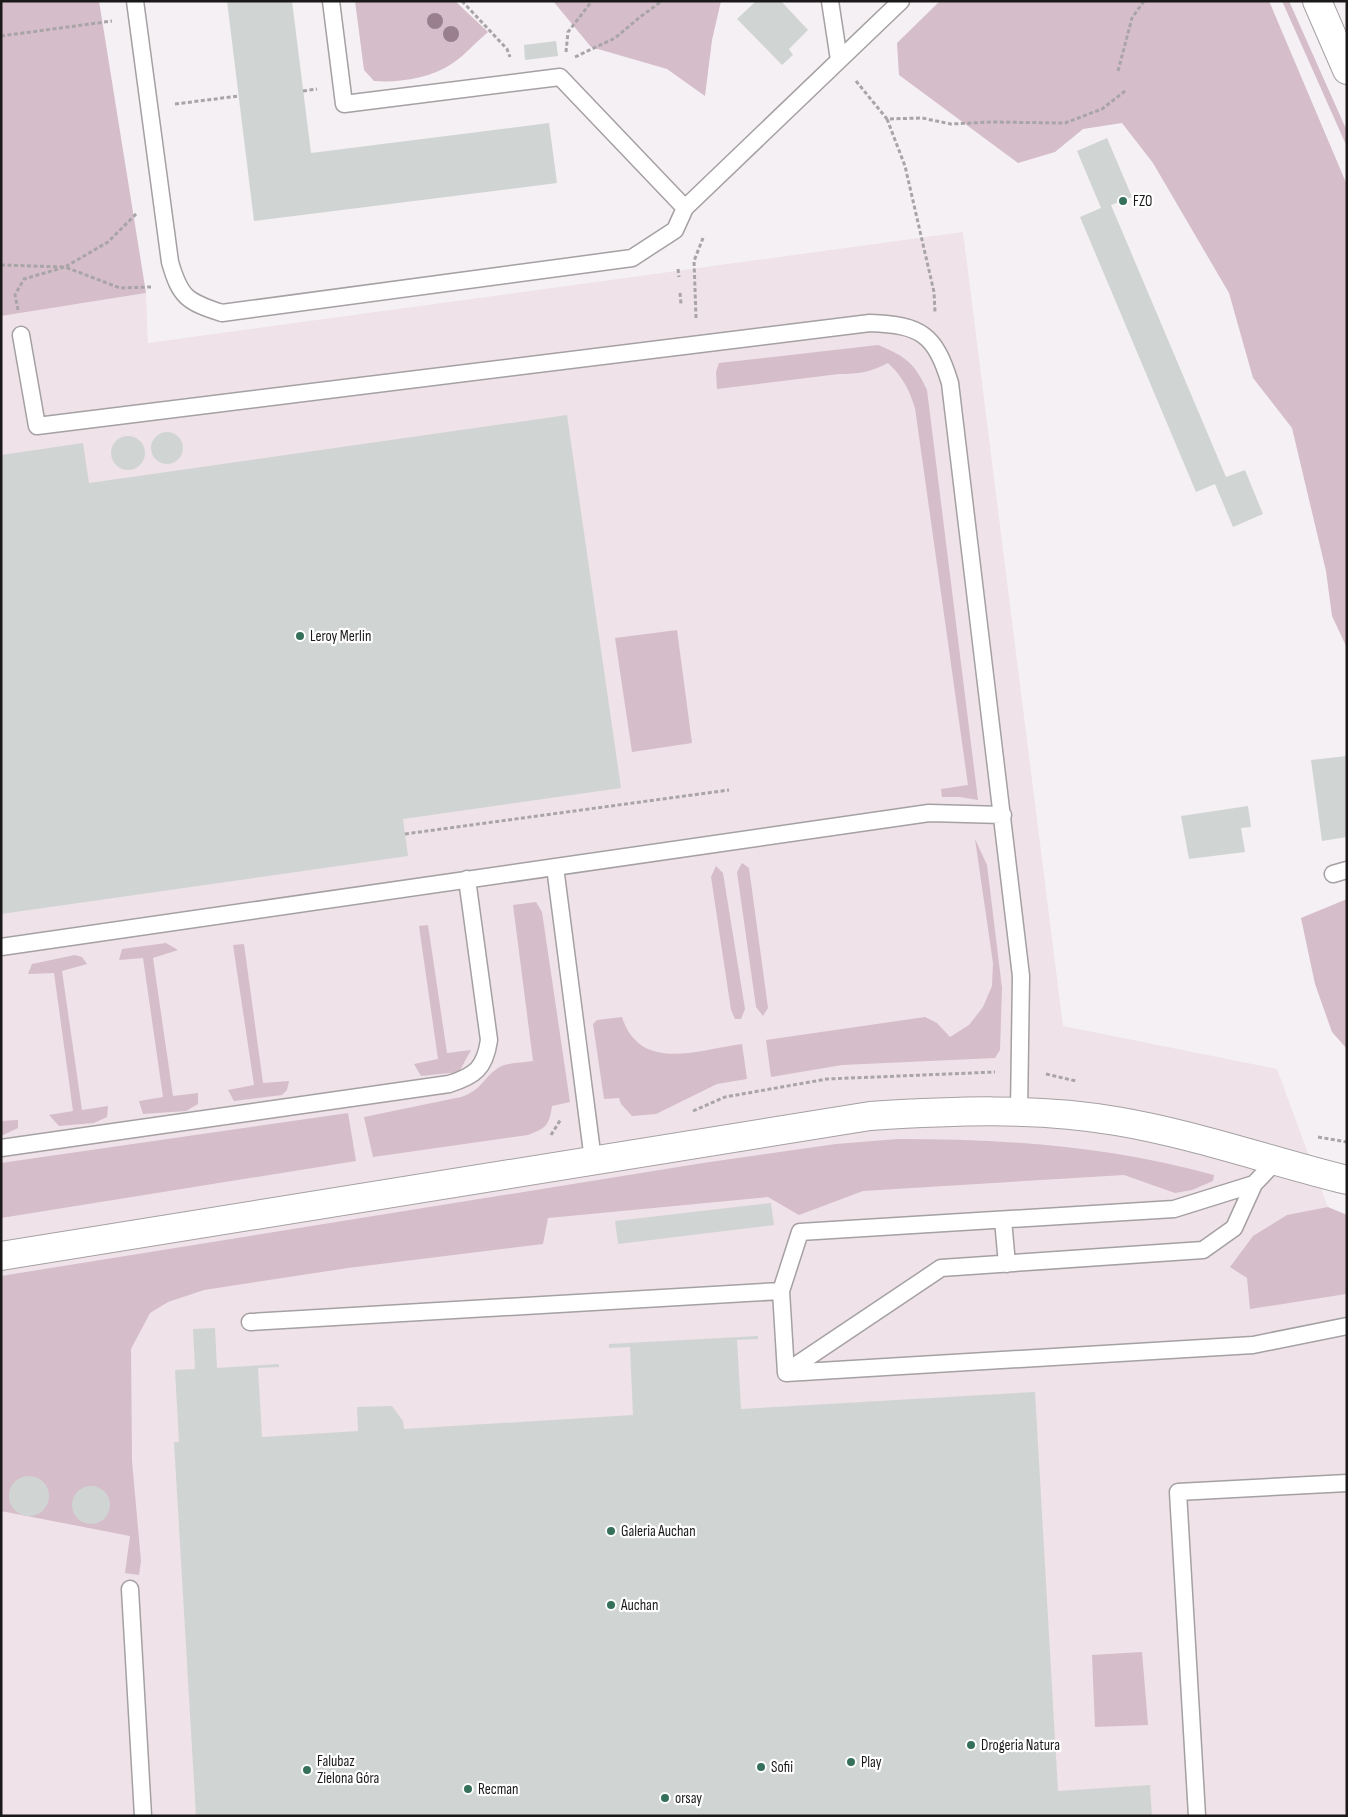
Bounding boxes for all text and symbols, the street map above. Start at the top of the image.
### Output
place label: FZO [1133,192,1152,211]
marker: FZO [1117,195,1129,207]
place label: Leroy Merlin [310,627,371,646]
marker: Leroy Merlin [294,630,306,642]
place label: Galeria Auchan [621,1522,696,1541]
marker: Galeria Auchan [605,1525,617,1537]
place label: Auchan [620,1596,658,1615]
marker: Auchan [605,1599,617,1611]
place label: Drogeria Natura [981,1736,1060,1755]
marker: Drogeria Natura [965,1739,977,1751]
place label: Falubaz Zielona Góra [317,1752,379,1788]
place label: Play [861,1753,882,1772]
marker: Play [845,1756,857,1768]
place label: Sofii [771,1758,793,1777]
marker: Sofii [755,1761,767,1773]
marker: Falubaz Zielona Góra [301,1764,313,1776]
place label: Recman [478,1780,519,1799]
marker: Recman [462,1783,474,1795]
place label: orsay [675,1789,702,1808]
marker: orsay [659,1792,671,1804]

